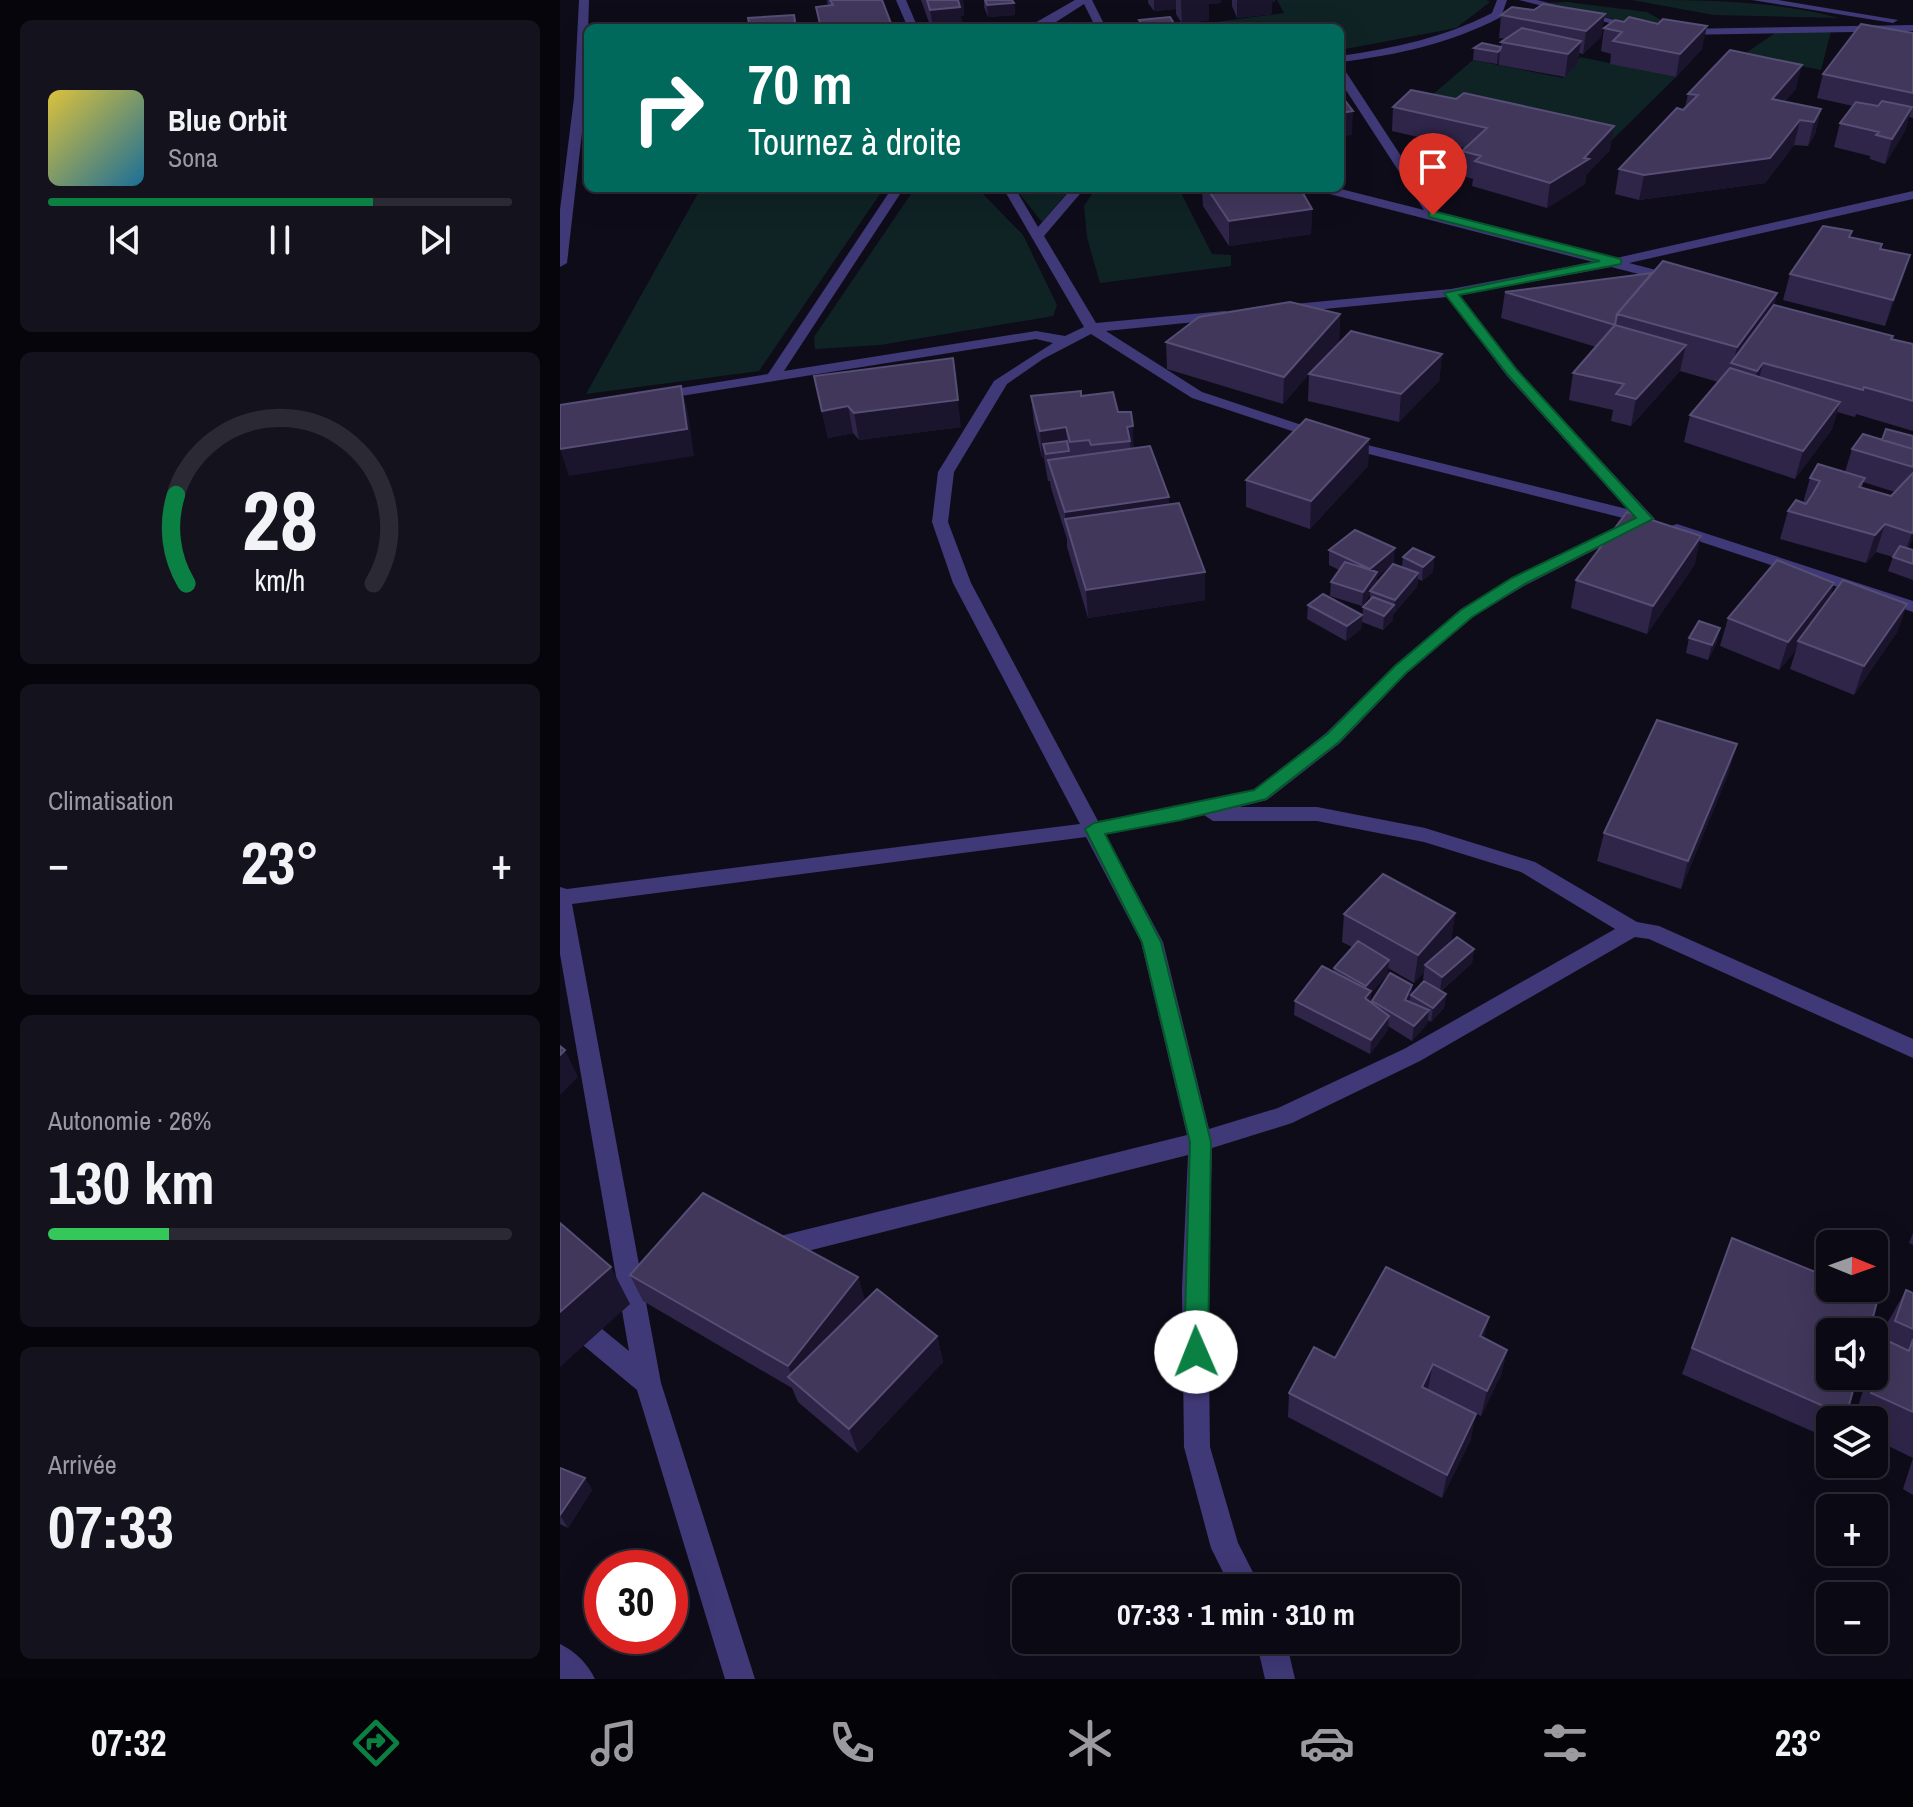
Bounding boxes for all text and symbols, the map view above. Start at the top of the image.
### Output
text: 70 m [748,46,853,121]
icon: right [616,56,720,160]
text: Blue Orbit [168,100,287,140]
text: Tournez à droite [748,118,961,166]
pin [1399,133,1467,215]
text: Sona [168,140,218,175]
icon: arrive [1411,145,1455,189]
icon: previous [103,218,147,262]
icon: pause [258,218,302,262]
icon: next [413,218,457,262]
text: 28 [242,463,318,575]
text: km/h [255,561,305,600]
text: Climatisation [48,783,174,818]
text: 23° [241,822,319,903]
text: − [48,833,69,893]
text: + [491,833,512,893]
text: Autonomie · 26% [48,1103,212,1138]
text: 130 km [48,1142,215,1223]
north arrow [1816,1230,1888,1302]
map controls [1816,1230,1888,1654]
position arrow [1154,1310,1238,1394]
button: sound [1816,1318,1888,1390]
button: layers [1816,1406,1888,1478]
text: Arrivée [48,1447,117,1482]
text: 07:33 [48,1486,174,1567]
button: + [1816,1494,1888,1566]
speed limit sign: 30 [584,1550,688,1654]
button: − [1816,1582,1888,1654]
text: 07:33 · 1 min · 310 m [1117,1594,1355,1634]
icon: directions [348,1715,404,1771]
icon: music [586,1715,642,1771]
icon: phone [824,1715,880,1771]
icon: climate [1062,1715,1118,1771]
icon: car [1299,1715,1355,1771]
icon: filters [1537,1715,1593,1771]
text: 07:32 [91,1719,166,1767]
text: 23° [1775,1719,1822,1767]

